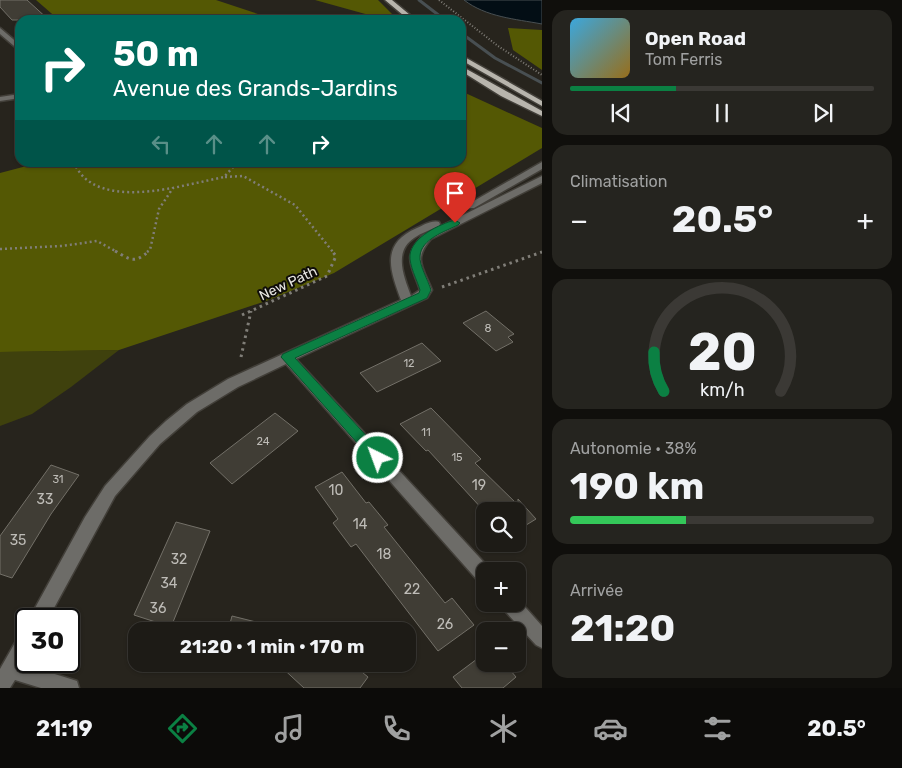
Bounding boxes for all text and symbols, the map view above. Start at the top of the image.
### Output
text: Open Road [645,27,746,50]
text: 50 m [113,33,199,75]
icon: right [30,35,95,100]
text: Tom Ferris [645,50,722,69]
text: Avenue des Grands-Jardins [113,75,398,102]
icon: previous [607,99,635,127]
icon: pause [708,99,736,127]
icon: next [809,99,837,127]
icon: left [147,130,175,158]
icon: ahead [200,130,228,158]
icon: ahead [253,130,281,158]
icon: right [306,130,334,158]
pin [434,172,476,223]
text: Climatisation [570,172,667,191]
icon: arrive [441,179,469,207]
text: 20.5° [672,196,773,242]
text: − [570,204,588,237]
text: + [857,204,874,237]
street label: New Path [256,263,320,304]
text: 20 [687,321,757,383]
house number: 8 [485,322,492,335]
house number: 12 [403,357,415,370]
text: km/h [700,379,744,400]
house number: 11 [421,426,431,439]
position arrow [351,431,403,483]
house number: 24 [256,435,270,448]
text: Autonomie · 38% [570,439,697,458]
house number: 15 [451,451,463,464]
text: 190 km [570,463,704,509]
house number: 31 [52,473,64,486]
house number: 19 [472,477,486,494]
house number: 10 [329,482,344,499]
house number: 33 [37,491,53,508]
map controls [476,502,526,672]
button: search [476,502,526,552]
house number: 14 [353,516,368,533]
house number: 35 [10,532,26,549]
house number: 18 [377,546,392,563]
house number: 32 [171,551,187,568]
button: + [476,562,526,612]
house number: 34 [160,575,178,592]
house number: 22 [404,581,420,598]
text: Arrivée [570,581,623,600]
house number: 36 [150,600,166,617]
text: 21:20 [570,605,675,651]
speed limit sign: 30 [15,608,80,673]
house number: 26 [437,616,453,633]
button: − [476,622,526,672]
text: 21:20 · 1 min · 170 m [180,635,364,658]
icon: directions [165,711,200,746]
icon: music [272,711,307,746]
icon: phone [379,711,414,746]
icon: climate [486,711,521,746]
icon: car [593,711,628,746]
icon: filters [700,711,735,746]
text: 21:19 [36,715,93,742]
text: 20.5° [807,715,866,742]

